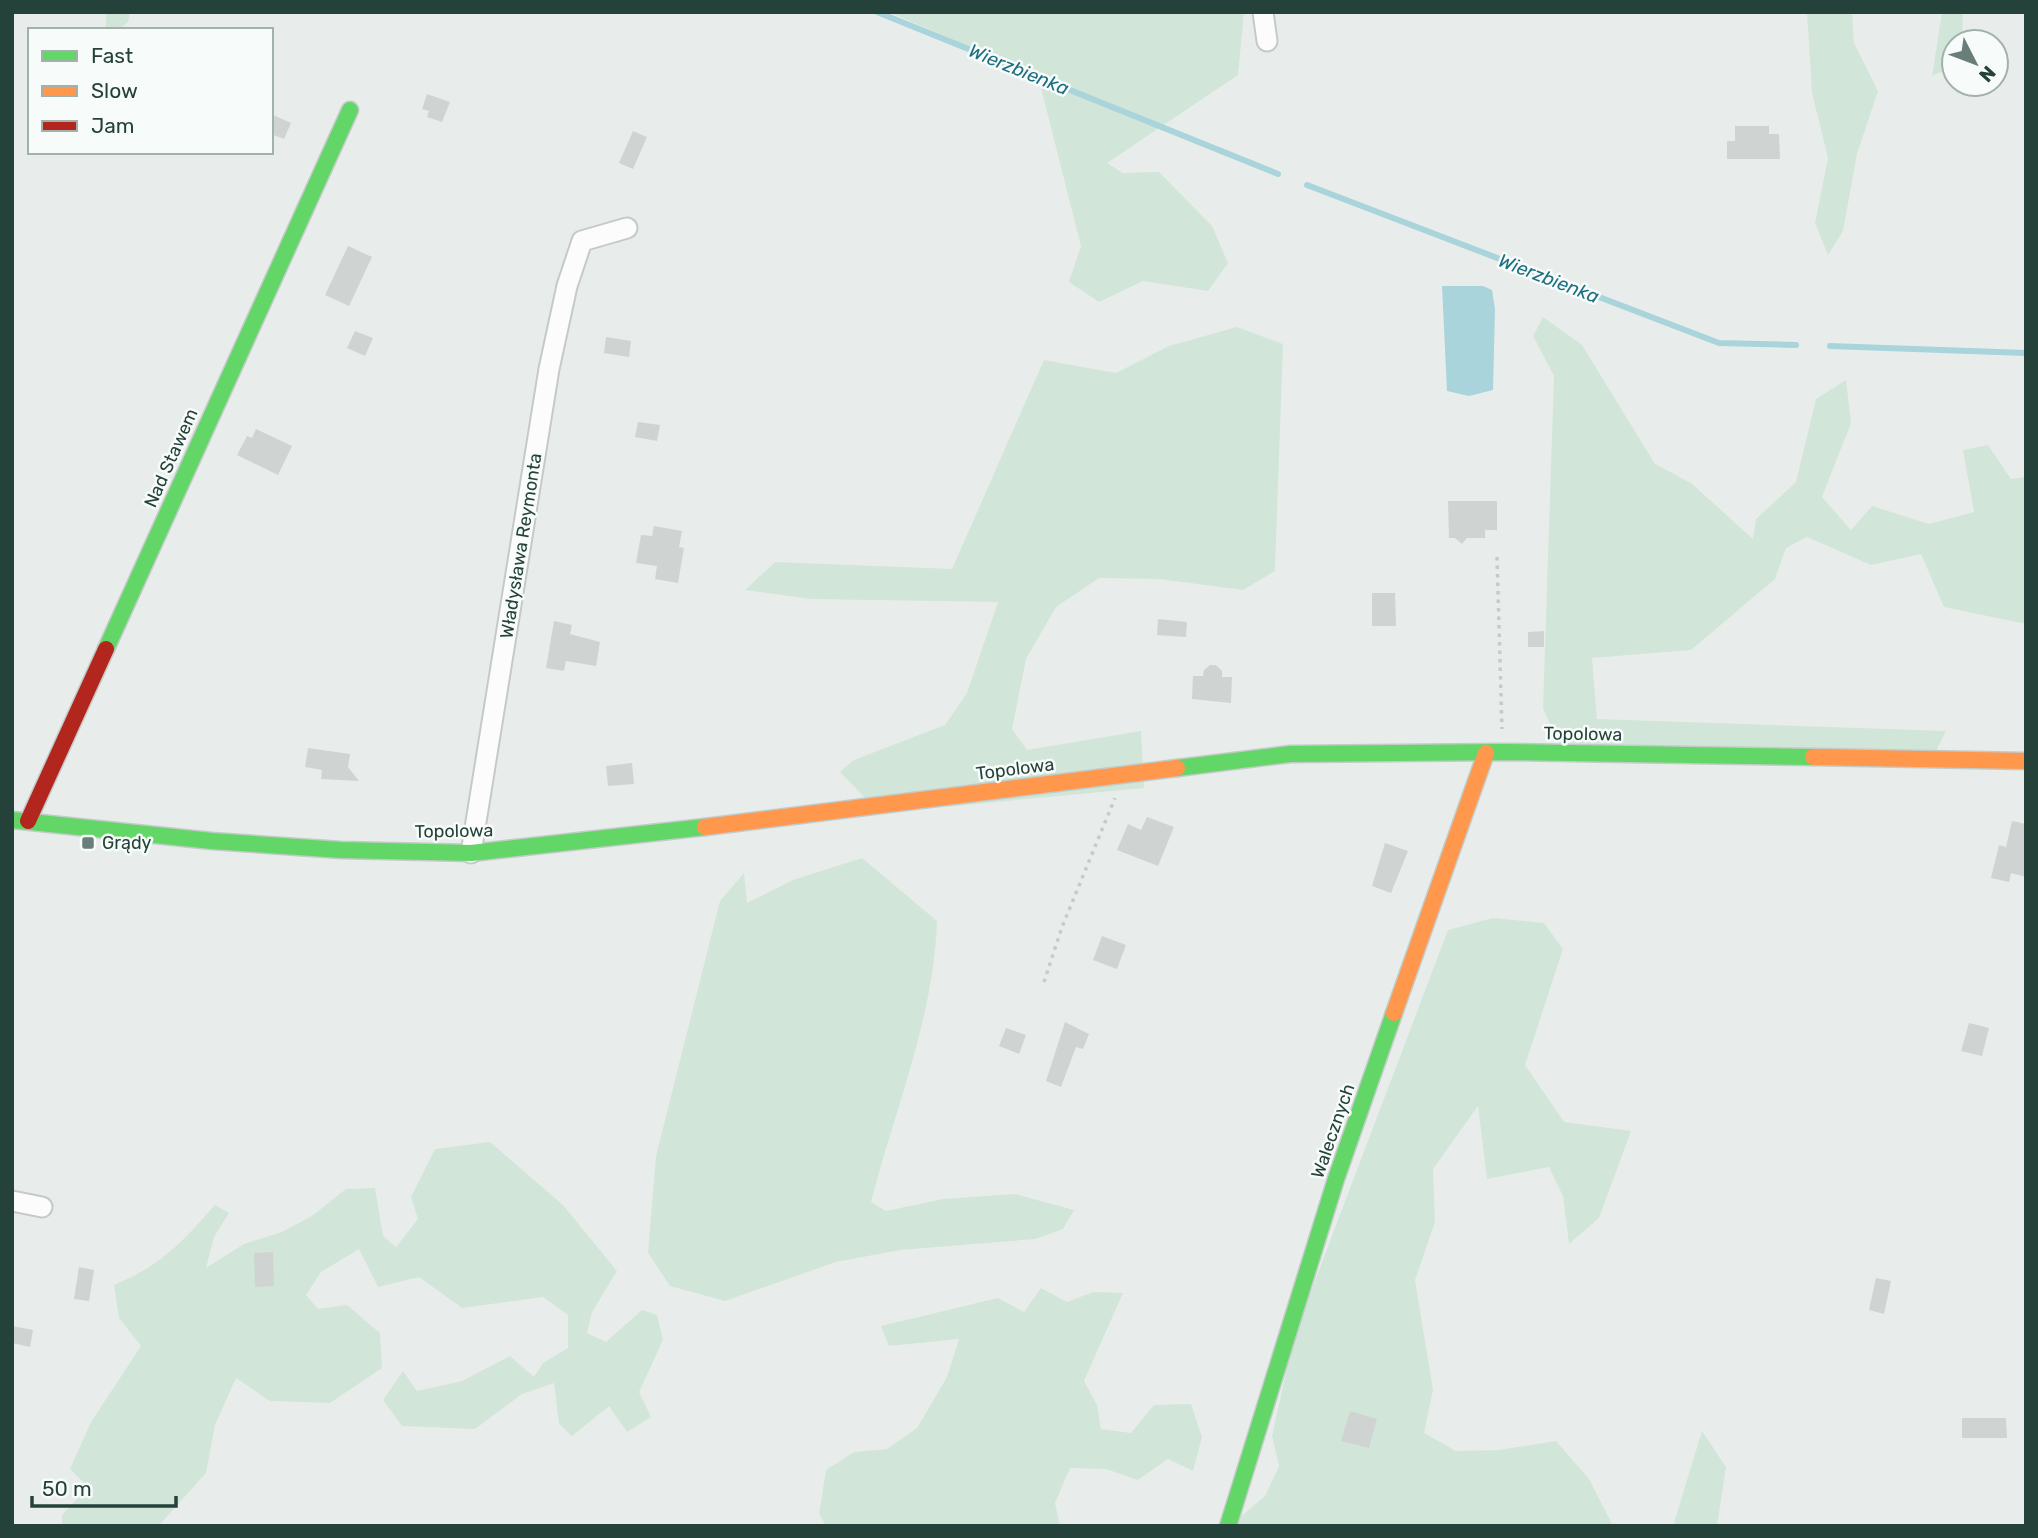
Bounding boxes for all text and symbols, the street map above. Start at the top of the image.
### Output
legend [28,28,273,154]
north arrow [1940,28,2010,98]
water label: Wierzbienka [965,39,1072,100]
text: Fast [91,43,133,68]
text: N [1974,61,2000,87]
text: Slow [91,78,138,103]
text: Jam [91,113,135,138]
water label: Wierzbienka [1495,249,1602,308]
street label: Nad Stawem [139,405,203,511]
street label: Władysława Reymonta [495,452,547,640]
street label: Topolowa [1543,722,1623,746]
street label: Topolowa [975,753,1055,785]
street label: Topolowa [414,819,494,843]
place label: Grądy [102,832,152,854]
marker: Grądy [80,835,96,851]
street label: Walecznych [1307,1081,1359,1181]
scale bar [32,1464,175,1508]
text: 50 m [42,1476,92,1501]

